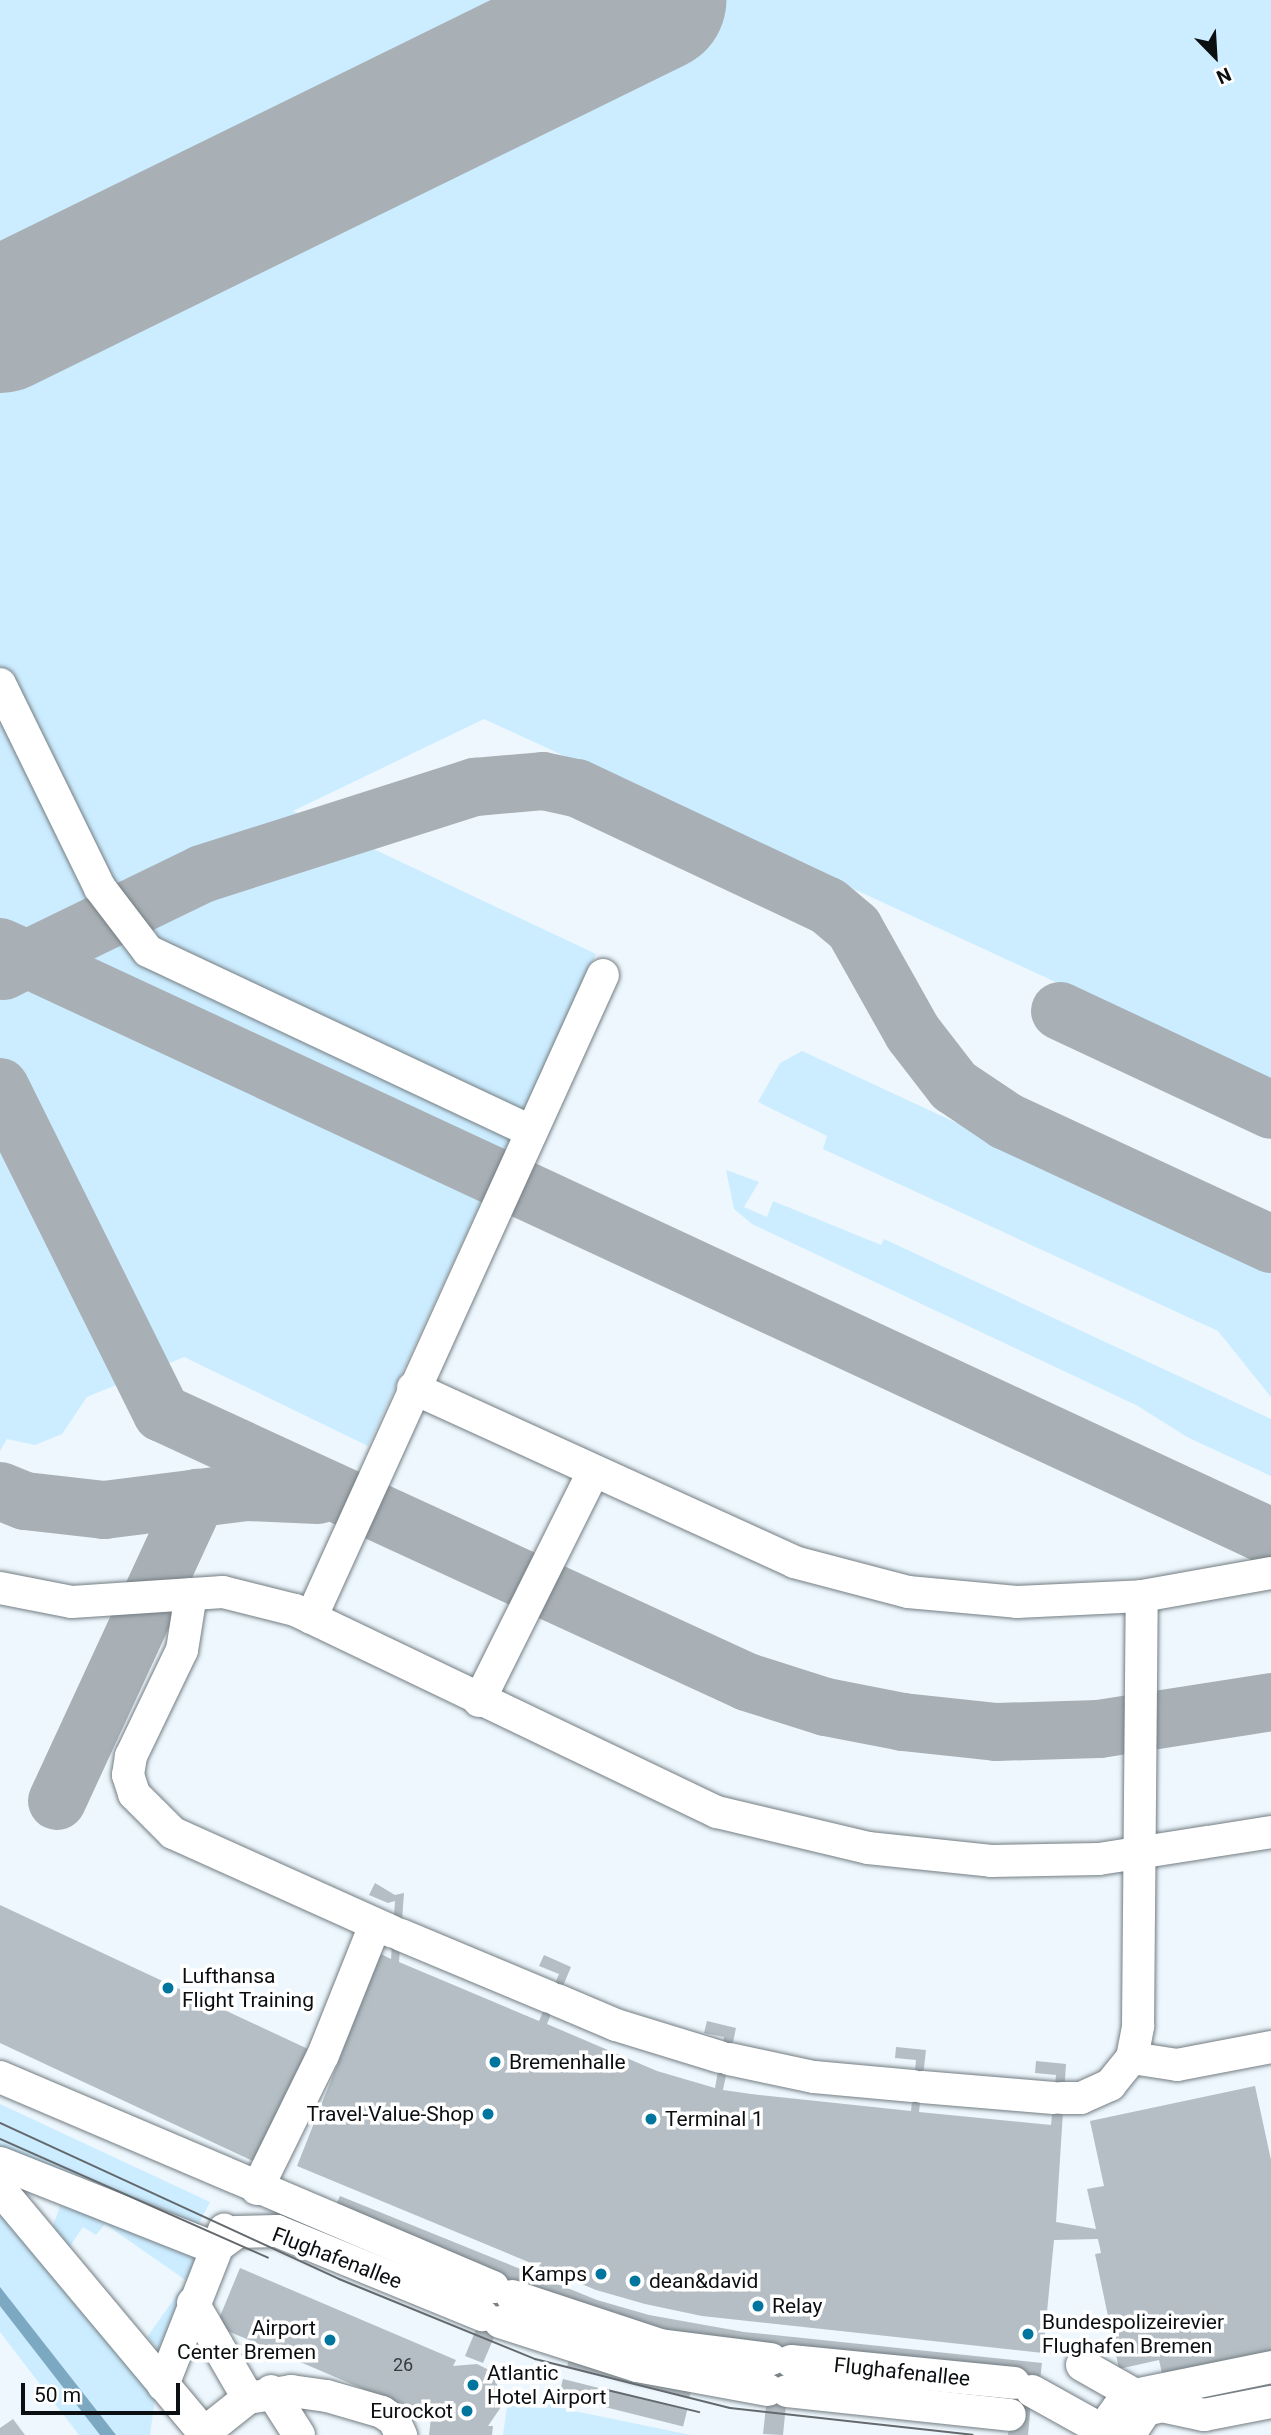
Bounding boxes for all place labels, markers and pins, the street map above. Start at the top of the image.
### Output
place label: Lufthansa Flight Training [182,1963,314,2013]
marker: Lufthansa Flight Training [160,1980,176,1996]
place label: Bremenhalle [509,2049,626,2075]
marker: Bremenhalle [487,2054,503,2070]
place label: Travel-Value-Shop [306,2101,474,2127]
marker: Travel-Value-Shop [480,2106,496,2122]
place label: Terminal 1 [665,2106,763,2132]
marker: Terminal 1 [643,2111,659,2127]
place label: Kamps [521,2261,587,2287]
marker: Kamps [593,2266,609,2282]
place label: dean&david [649,2268,758,2294]
marker: dean&david [627,2273,643,2289]
place label: Relay [772,2293,822,2319]
marker: Relay [750,2298,766,2314]
place label: Bundespolizeirevier Flughafen Bremen [1042,2309,1224,2359]
place label: Airport Center Bremen [177,2315,316,2365]
marker: Bundespolizeirevier Flughafen Bremen [1020,2326,1036,2342]
marker: Airport Center Bremen [322,2332,338,2348]
place label: Atlantic Hotel Airport [487,2360,606,2410]
marker: Atlantic Hotel Airport [465,2377,481,2393]
place label: Eurockot [370,2398,453,2424]
marker: Eurockot [459,2403,475,2419]

